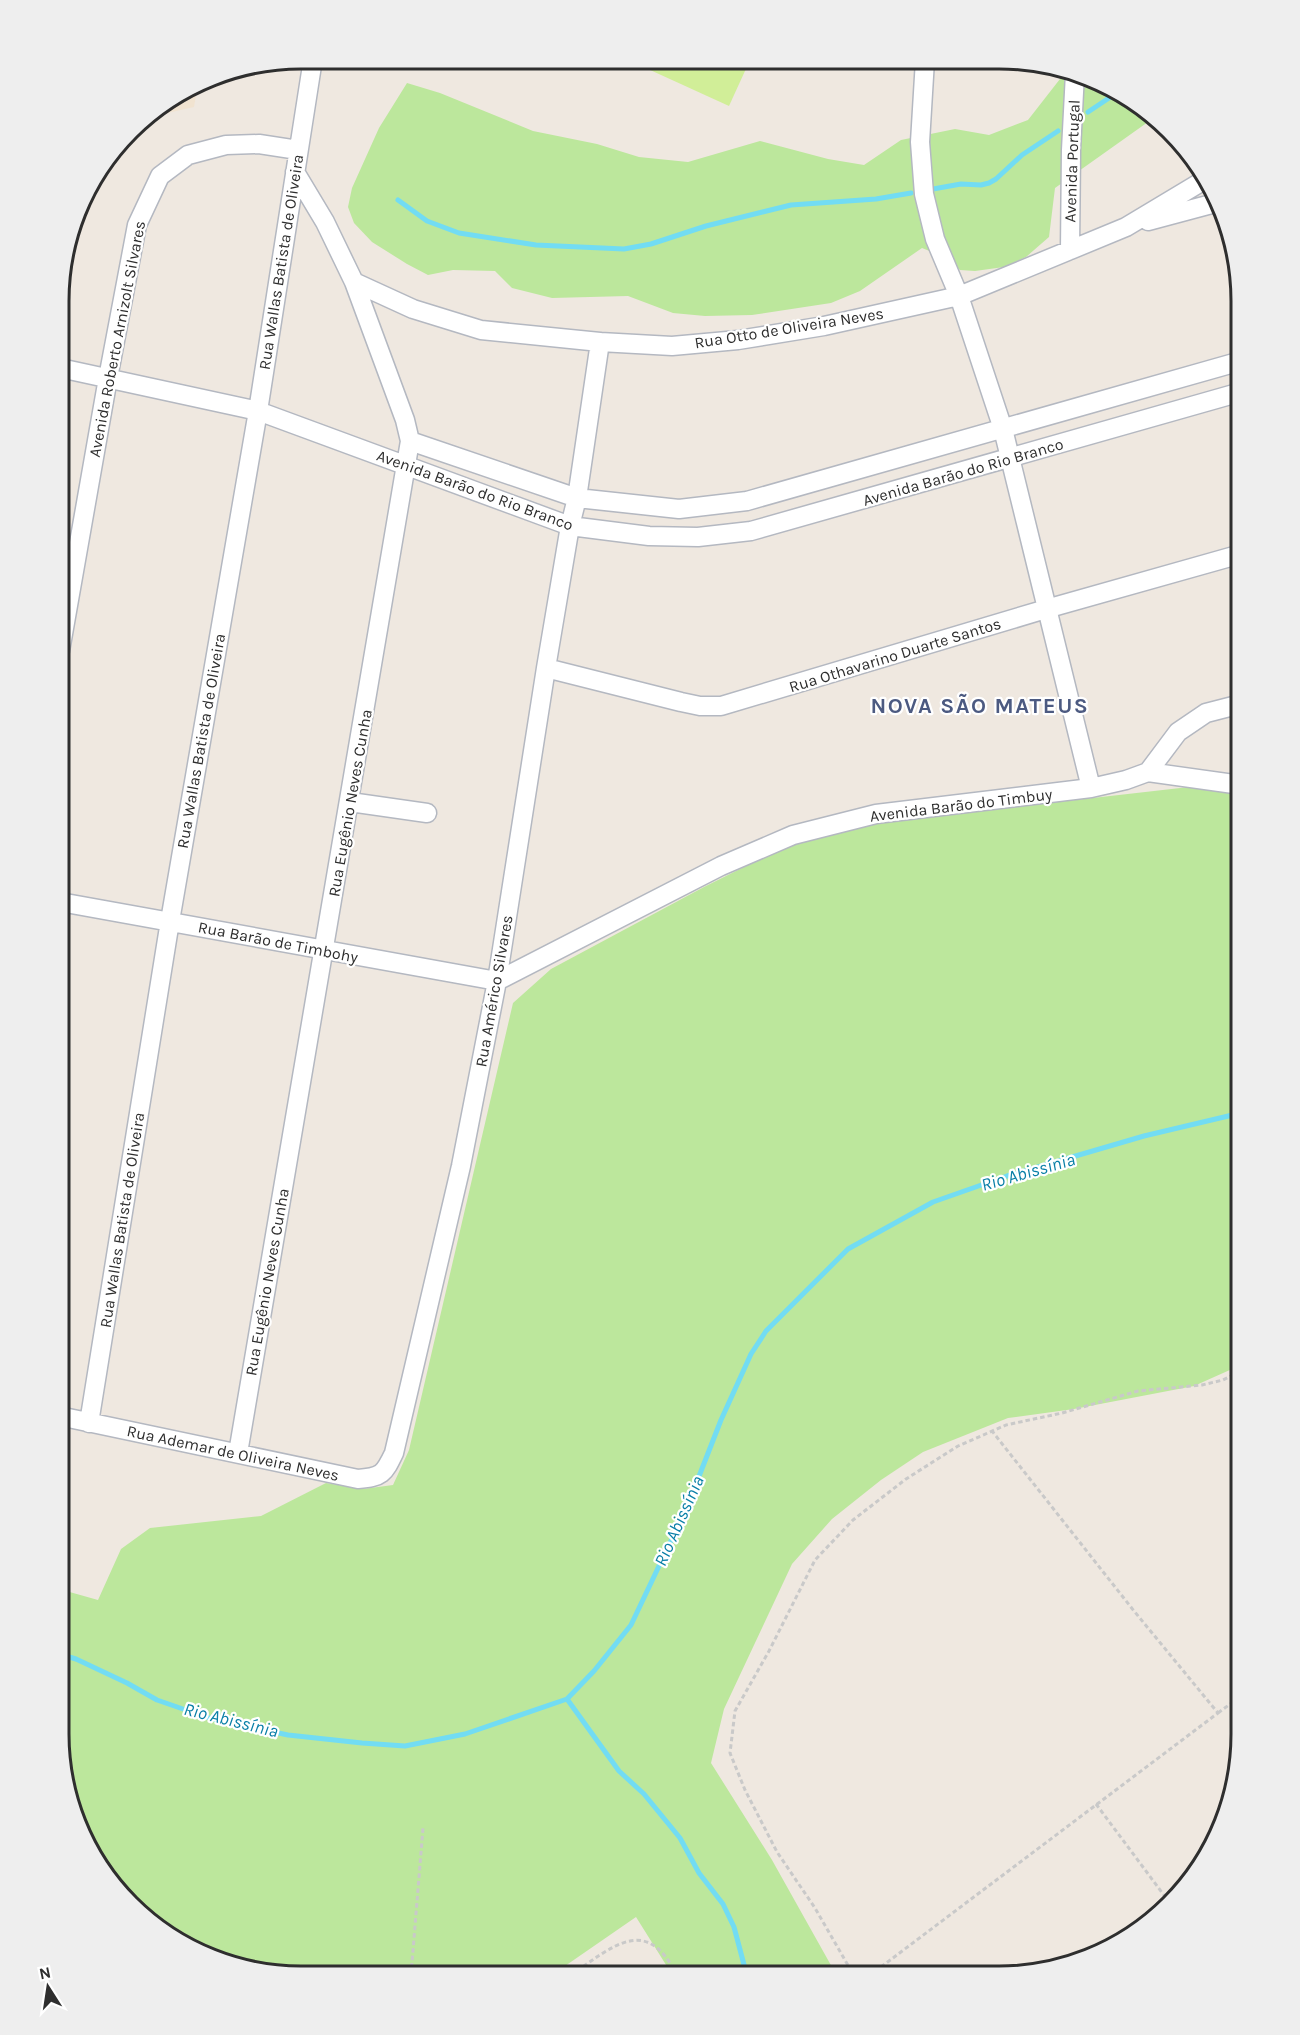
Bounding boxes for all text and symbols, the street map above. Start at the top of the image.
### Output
street label: Avenida Portugal [1060,99,1084,223]
street label: Rua Wallas Batista de Oliveira [255,153,307,371]
street label: Avenida Roberto Arnizolt Silvares [85,219,149,459]
street label: Rua Otto de Oliveira Neves [693,304,885,352]
street label: Avenida Barão do Rio Branco [860,434,1066,510]
street label: Avenida Barão do Rio Branco [374,446,576,534]
street label: Rua Othavarino Duarte Santos [787,614,1003,696]
street label: Rua Wallas Batista de Oliveira [173,632,229,850]
district label: NOVA SÃO MATEUS [871,693,1089,719]
street label: Rua Eugênio Neves Cunha [324,708,376,898]
street label: Avenida Barão do Timbuy [869,784,1054,826]
street label: Rua Américo Silvares [471,914,517,1068]
street label: Rua Barão de Timbohy [196,917,360,967]
street label: Rua Wallas Batista de Oliveira [96,1111,148,1329]
water label: Rio Abissínia [979,1148,1077,1196]
street label: Rua Eugênio Neves Cunha [241,1187,293,1377]
street label: Rua Ademar de Oliveira Neves [125,1421,341,1485]
water label: Rio Abissínia [649,1472,709,1570]
water label: Rio Abissínia [181,1698,281,1742]
north arrow [18,1957,78,2017]
text: N [37,1962,53,1983]

